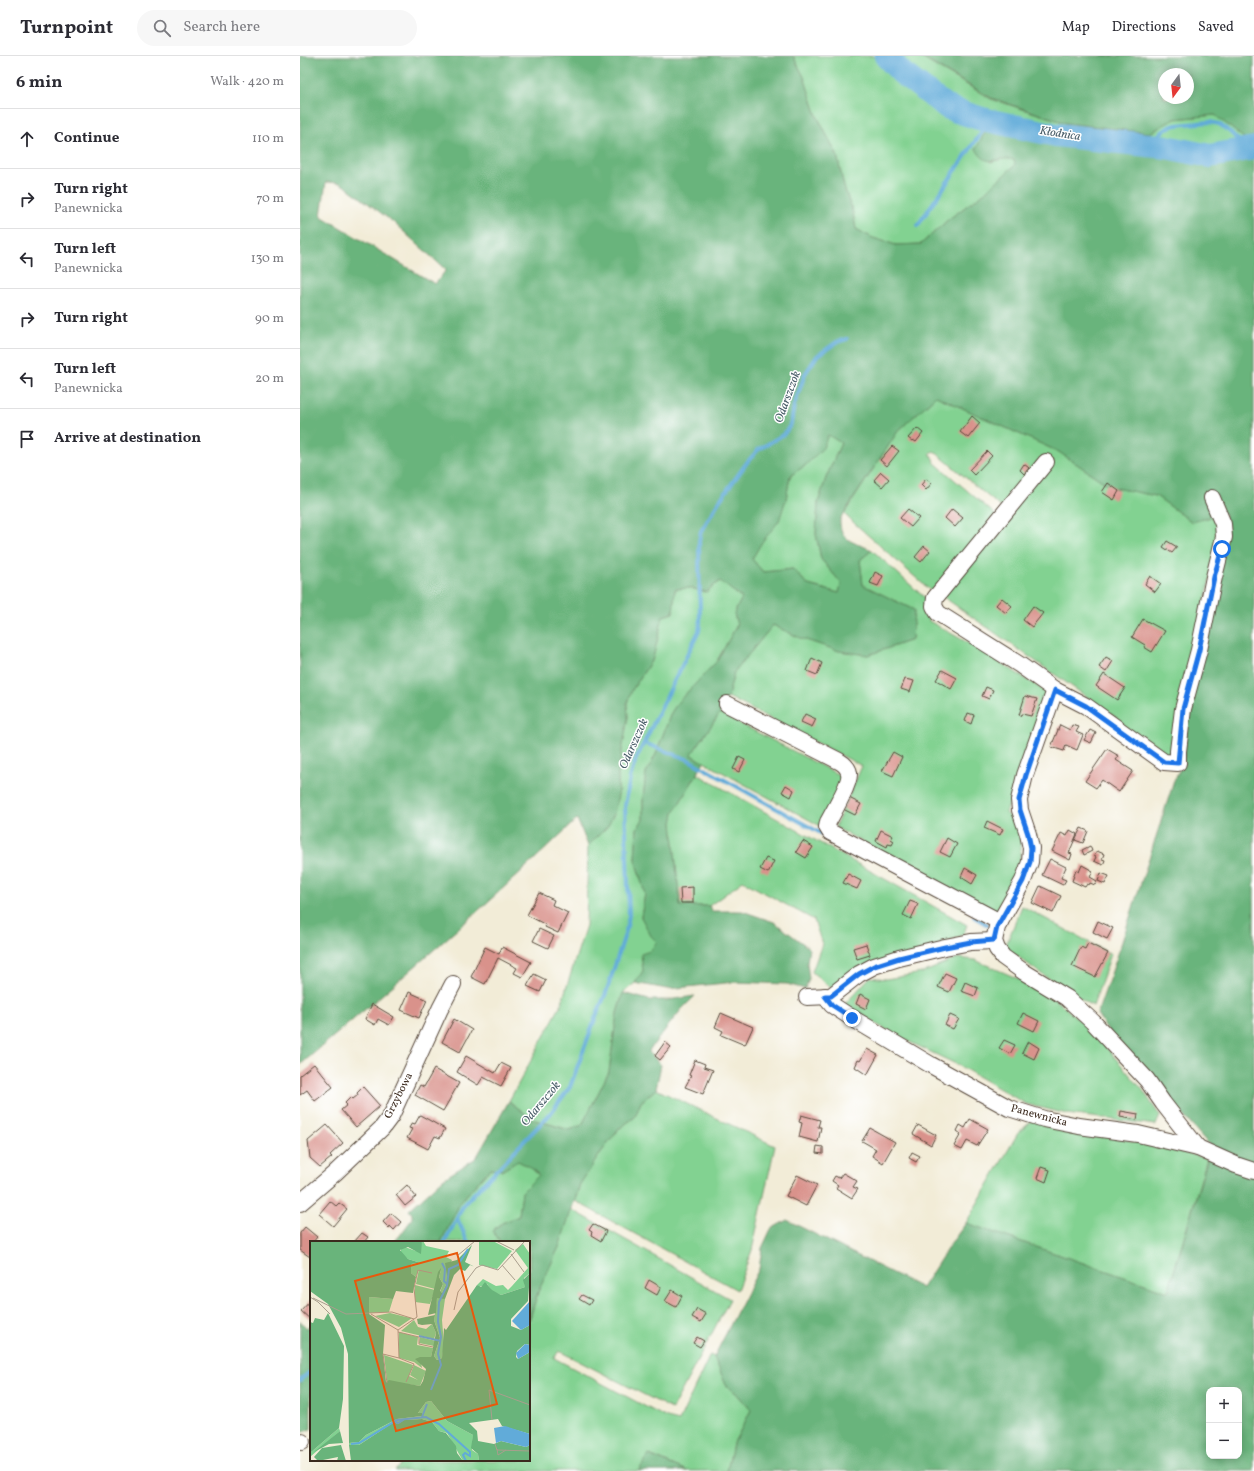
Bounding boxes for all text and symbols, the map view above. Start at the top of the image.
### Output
search box [137,10,417,46]
text: Turnpoint [20,15,113,41]
icon: search [151,17,173,39]
text: Search here [183,17,260,38]
text: Map [1062,18,1090,37]
text: Directions [1112,18,1176,37]
text: Saved [1198,18,1234,37]
north arrow [1158,68,1194,104]
text: 6 min [16,71,62,94]
text: Walk · 420 m [210,73,284,91]
water label: Kłodnica [1038,123,1082,145]
icon: ahead [16,128,38,150]
text: Continue [54,128,119,149]
text: 110 m [252,130,284,148]
text: Turn right [54,179,128,200]
icon: right [16,188,38,210]
text: 70 m [256,190,284,208]
text: Panewnicka [54,200,123,218]
text: Turn left [54,239,116,260]
icon: left [16,248,38,270]
text: 130 m [251,250,284,268]
text: Panewnicka [54,260,123,278]
icon: right [16,308,38,330]
text: Turn right [54,308,128,329]
text: 90 m [255,310,284,328]
text: Turn left [54,359,116,380]
icon: left [16,368,38,390]
water label: Odarszczok [771,368,805,425]
text: 20 m [255,370,284,388]
text: Panewnicka [54,380,123,398]
icon: arrive [16,428,38,450]
text: Arrive at destination [54,428,201,449]
route start [1213,540,1231,558]
water label: Odarszczok [616,716,652,772]
route end [843,1009,861,1027]
street label: Grzybowa [381,1070,417,1122]
water label: Odarszczok [518,1078,565,1130]
street label: Panewnicka [1009,1101,1069,1131]
inset map [310,1241,530,1461]
map controls [1206,1387,1242,1459]
button: + [1206,1387,1242,1423]
button: − [1206,1423,1242,1459]

